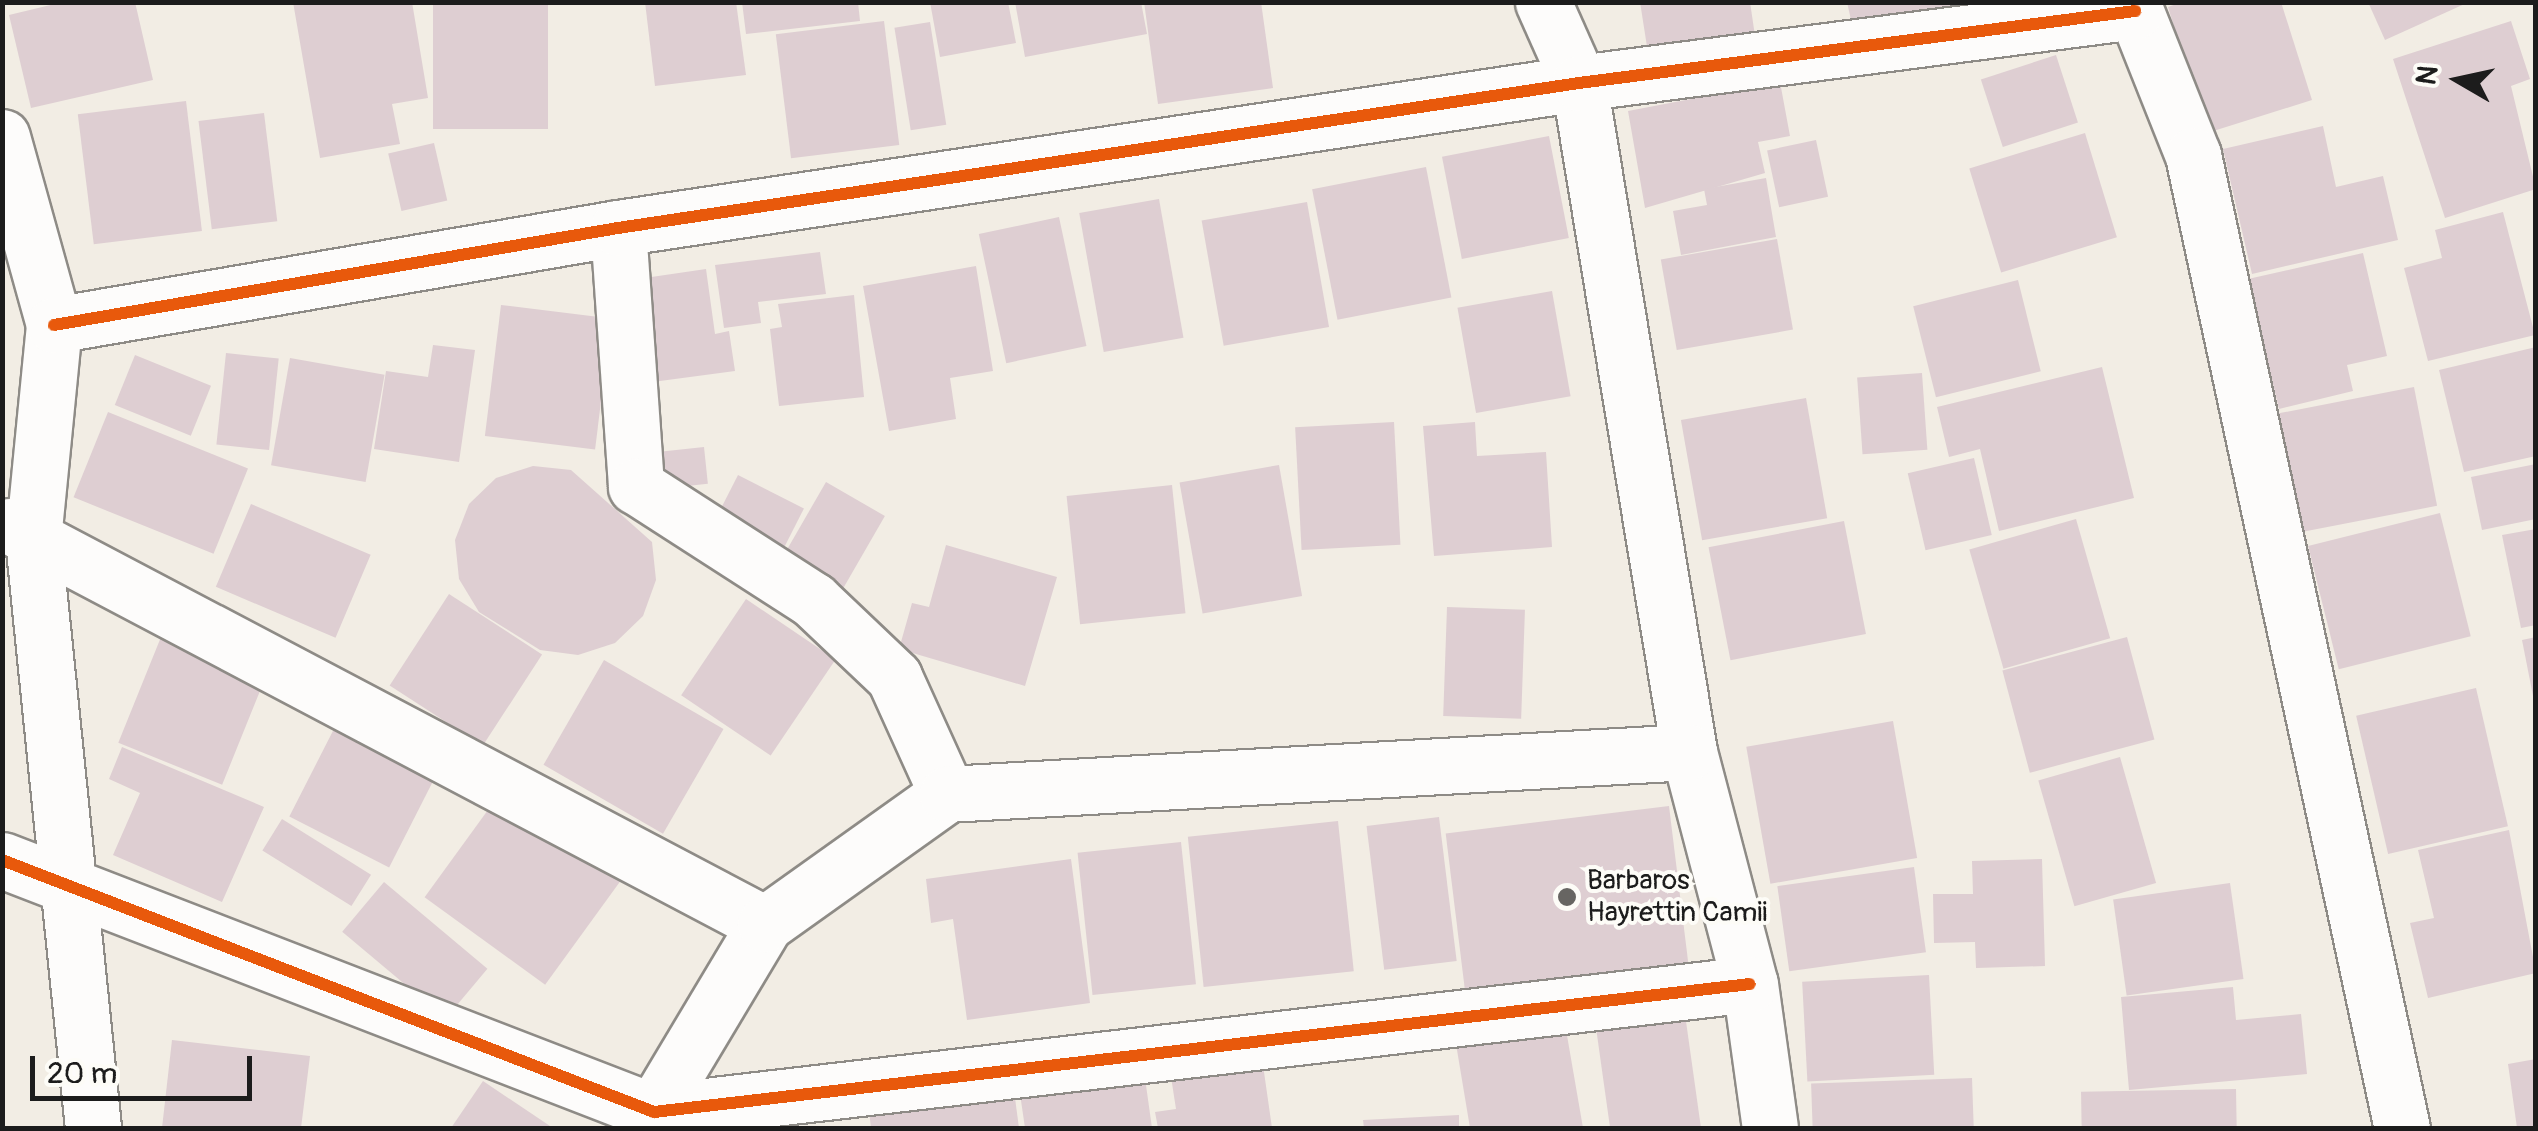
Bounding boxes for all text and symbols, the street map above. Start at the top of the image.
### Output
north arrow [2408,30,2508,130]
text: N [2409,63,2447,87]
place label: Barbaros Hayrettin Camii [1587,864,1767,930]
marker: Barbaros Hayrettin Camii [1556,886,1578,908]
scale bar [35,1036,258,1098]
text: 20 m [47,1055,117,1092]

